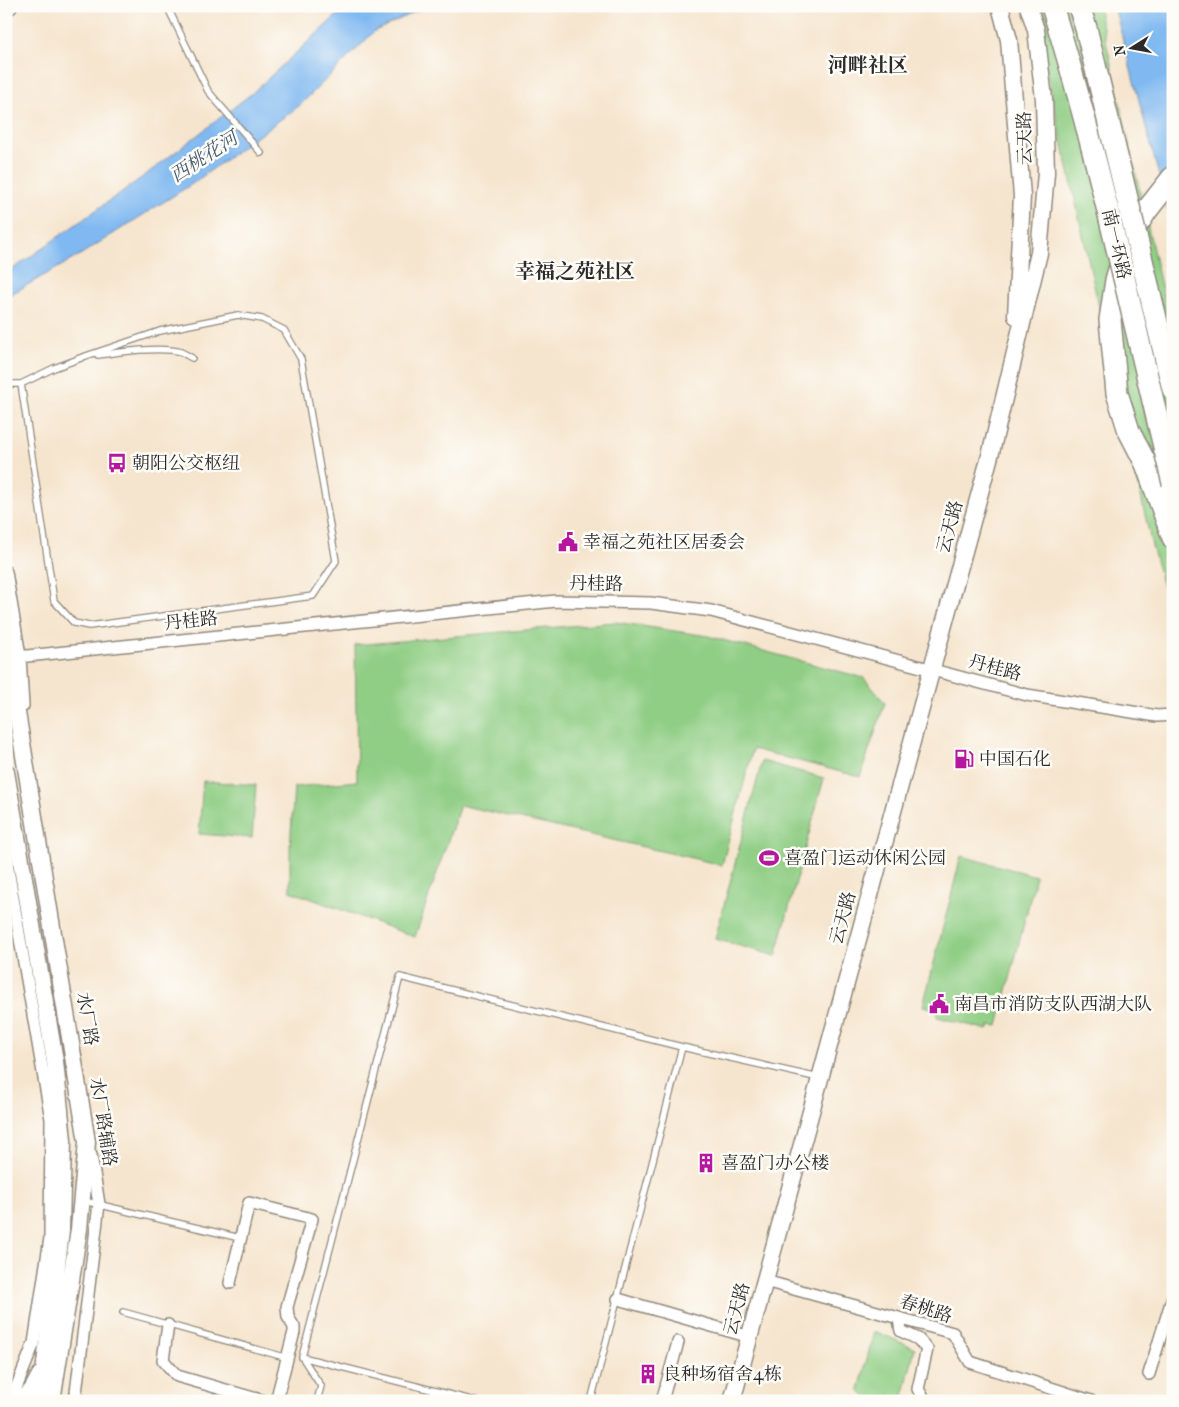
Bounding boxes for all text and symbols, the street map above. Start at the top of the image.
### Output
north arrow [1106,22,1156,72]
text: N [1110,43,1129,57]
district label: 河畔社区 [828,54,908,77]
street label: 云天路 [1014,111,1036,165]
water label: 西桃花河 [166,125,244,187]
street label: 南一环路 [1098,207,1134,281]
district label: 幸福之苑社区 [515,260,635,283]
bus stop icon: 朝阳公交枢纽 [106,452,128,474]
place label: 朝阳公交枢纽 [132,453,240,474]
street label: 云天路 [933,498,967,556]
public building icon: 幸福之苑社区居委会 [557,531,579,553]
place label: 幸福之苑社区居委会 [583,532,745,553]
street label: 丹桂路 [569,573,623,595]
street label: 丹桂路 [163,608,219,634]
street label: 丹桂路 [966,651,1024,685]
fuel station icon: 中国石化 [953,748,975,770]
place label: 中国石化 [979,749,1051,770]
sports icon: 喜盈门运动休闲公园 [758,847,780,869]
place label: 喜盈门运动休闲公园 [784,848,946,869]
street label: 云天路 [826,889,860,947]
street label: 水厂路 [72,991,102,1047]
public building icon: 南昌市消防支队西湖大队 [928,993,950,1015]
place label: 南昌市消防支队西湖大队 [954,994,1152,1015]
street label: 水厂路辅路 [86,1076,120,1168]
building icon: 喜盈门办公楼 [695,1152,717,1174]
place label: 喜盈门办公楼 [721,1153,829,1174]
street label: 云天路 [720,1280,754,1338]
street label: 春桃路 [897,1291,955,1327]
building icon: 良种场宿舍4栋 [637,1363,659,1385]
place label: 良种场宿舍4栋 [663,1364,782,1385]

